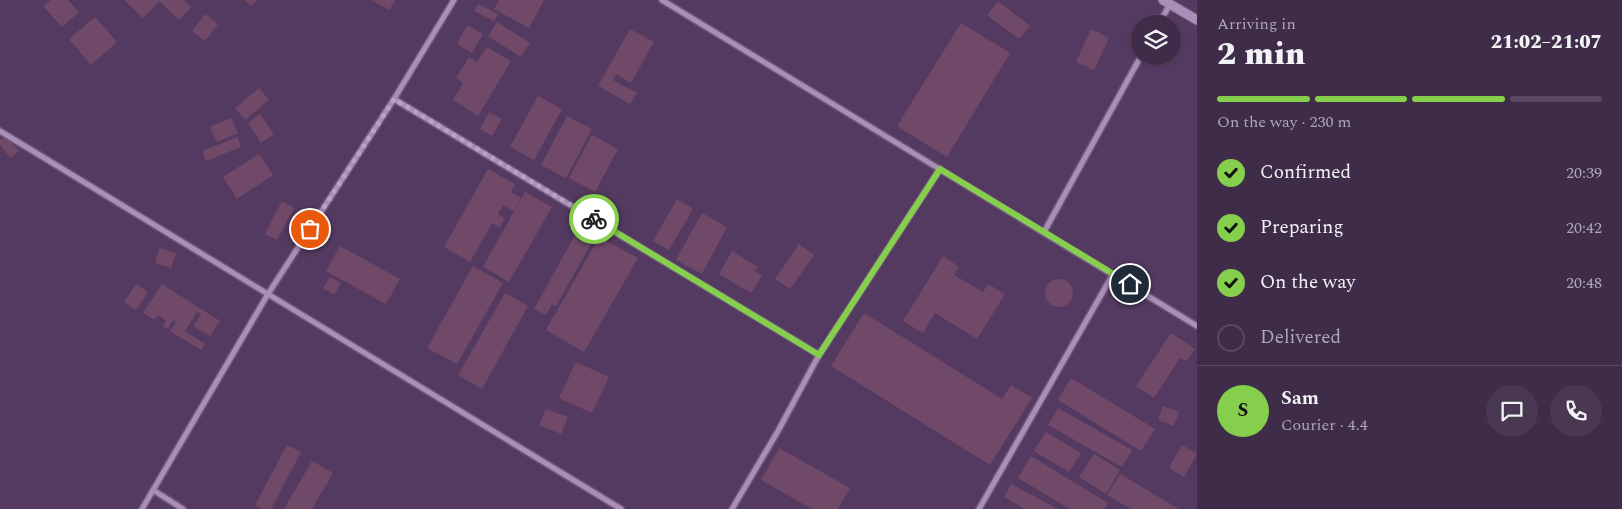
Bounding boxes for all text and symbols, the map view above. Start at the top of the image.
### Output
text: Arriving in [1217,12,1296,36]
map controls [1131,15,1181,65]
button: layers [1131,15,1181,65]
text: 21:02–21:07 [1491,28,1602,57]
text: 2 min [1217,30,1305,79]
text: On the way · 230 m [1217,110,1351,134]
text: Confirmed [1260,158,1351,187]
icon: check [1217,159,1245,187]
text: 20:39 [1566,161,1602,185]
courier [569,194,619,244]
icon: bike [580,205,608,233]
pin [289,208,331,250]
text: Preparing [1260,213,1344,242]
icon: check [1217,214,1245,242]
icon: bag [296,215,324,243]
text: 20:42 [1566,216,1602,240]
pin [1109,263,1151,305]
text: On the way [1260,268,1356,297]
icon: check [1217,269,1245,297]
icon: home [1116,270,1144,298]
text: 20:48 [1566,271,1602,295]
text: Delivered [1260,323,1341,352]
text: Sam [1281,384,1319,413]
button: chat [1486,385,1538,437]
button: phone [1550,385,1602,437]
text: S [1238,396,1248,425]
text: Courier · 4.4 [1281,413,1368,437]

